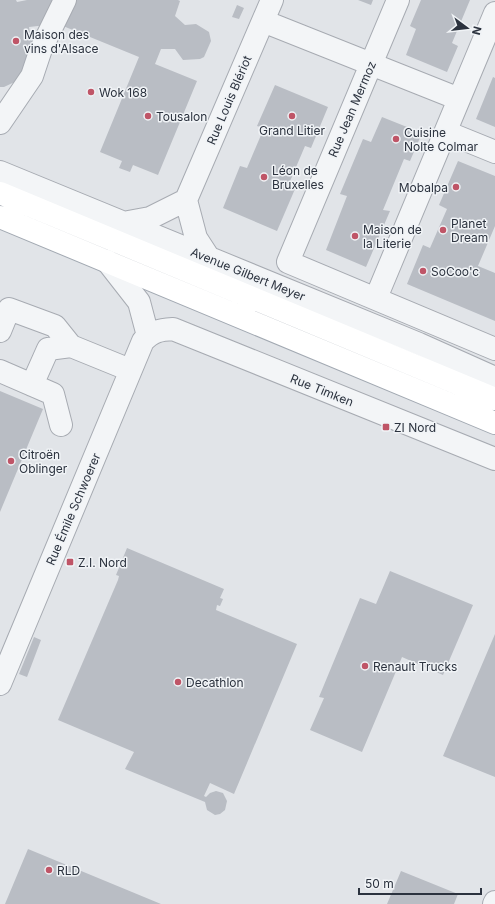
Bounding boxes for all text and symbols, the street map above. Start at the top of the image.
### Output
north arrow [447,8,487,48]
text: N [469,25,485,36]
place label: Maison des vins d'Alsace [24,27,99,56]
marker: Maison des vins d'Alsace [11,36,21,46]
street label: Rue Louis Blériot [203,53,255,147]
street label: Rue Jean Mermoz [325,59,379,159]
place label: Wok 168 [99,85,147,100]
marker: Wok 168 [86,87,96,97]
place label: Tousalon [156,109,207,124]
marker: Tousalon [143,111,153,121]
marker: Grand Litier [287,111,297,121]
place label: Grand Litier [259,123,326,138]
place label: Cuisine Nolte Colmar [404,125,479,154]
marker: Cuisine Nolte Colmar [391,134,401,144]
place label: Léon de Bruxelles [272,163,324,192]
marker: Léon de Bruxelles [259,172,269,182]
place label: Mobalpa [399,180,448,195]
marker: Mobalpa [451,182,461,192]
place label: Planet Dream [451,216,488,245]
place label: Maison de la Literie [363,222,422,251]
marker: Planet Dream [438,225,448,235]
marker: Maison de la Literie [350,231,360,241]
street label: Avenue Gilbert Meyer [189,244,308,304]
place label: SoCoo'c [431,264,479,279]
marker: SoCoo'c [418,266,428,276]
street label: Rue Timken [288,371,356,409]
place label: ZI Nord [394,420,436,435]
marker: ZI Nord [381,422,391,432]
place label: Citroën Oblinger [19,447,68,476]
street label: Rue Émile Schwoerer [43,450,104,567]
marker: Citroën Oblinger [6,456,16,466]
place label: Z.I. Nord [78,555,127,570]
marker: Z.I. Nord [65,557,75,567]
place label: Renault Trucks [373,659,457,674]
marker: Renault Trucks [360,661,370,671]
place label: Decathlon [186,675,244,690]
marker: Decathlon [173,677,183,687]
place label: RLD [57,863,80,878]
marker: RLD [44,865,54,875]
scale bar [359,870,481,896]
text: 50 m [365,876,394,891]

